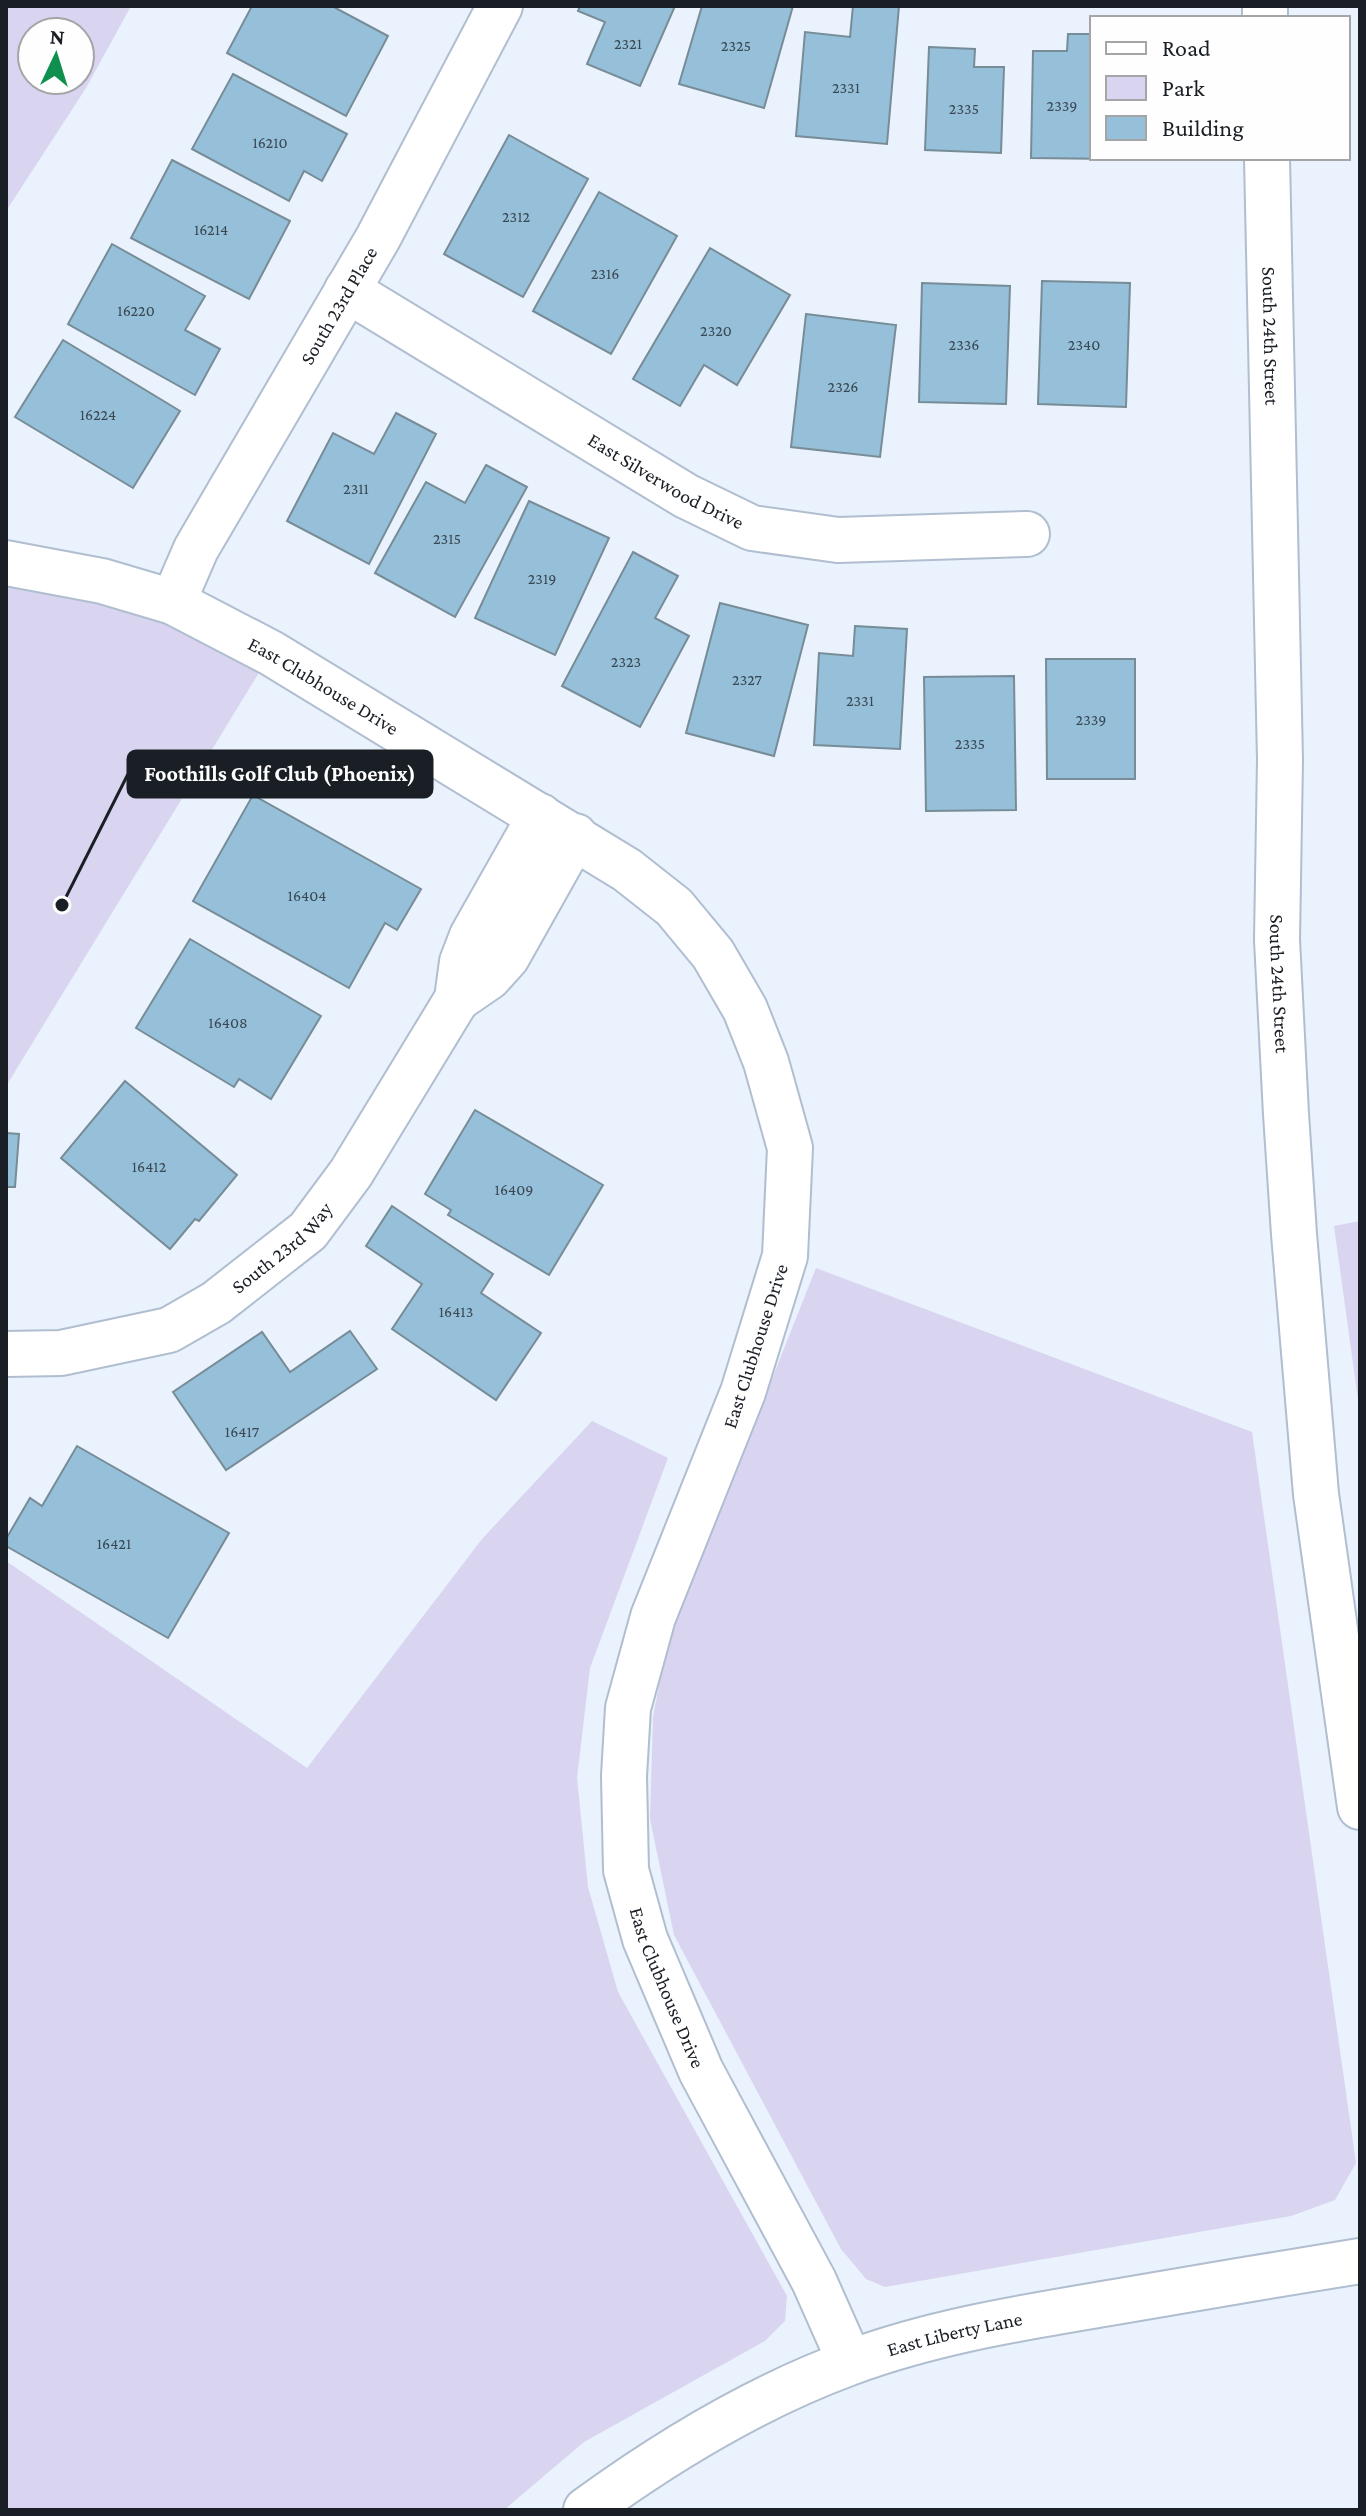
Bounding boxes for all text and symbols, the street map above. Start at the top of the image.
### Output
north arrow [16,16,96,96]
legend [1090,16,1350,160]
text: N [49,24,66,50]
text: Road [1162,34,1211,61]
house number: 2321 [614,35,642,52]
house number: 2325 [721,37,751,54]
text: Park [1162,74,1205,101]
house number: 2331 [832,79,860,96]
house number: 2339 [1047,97,1077,114]
house number: 2335 [949,100,979,117]
text: Building [1162,114,1244,141]
house number: 16210 [252,134,288,151]
house number: 2312 [502,208,530,225]
house number: 16214 [194,221,228,238]
street label: South 23rd Place [296,242,382,368]
house number: 2316 [591,265,619,282]
street label: South 24th Street [1258,266,1283,406]
house number: 16220 [117,302,155,319]
house number: 2320 [700,322,732,339]
house number: 2336 [949,336,979,353]
house number: 2340 [1068,336,1100,353]
house number: 2326 [828,378,858,395]
house number: 16224 [80,406,116,423]
street label: East Silverwood Drive [584,428,748,533]
house number: 2311 [343,480,369,497]
house number: 2315 [433,530,461,547]
house number: 2319 [528,570,556,587]
street label: East Clubhouse Drive [245,632,403,739]
house number: 2323 [611,653,641,670]
house number: 2327 [732,671,763,688]
house number: 2331 [846,692,874,709]
house number: 2339 [1076,711,1106,728]
house number: 2335 [955,735,985,752]
callout: Foothills Golf Club (Phoenix) [128,751,432,797]
text: Foothills Golf Club (Phoenix) [144,761,416,787]
house number: 16404 [288,887,326,904]
street label: South 24th Street [1266,914,1294,1054]
house number: 16408 [208,1014,248,1031]
house number: 16412 [132,1158,167,1175]
house number: 16409 [495,1181,533,1198]
street label: South 23rd Way [227,1197,338,1298]
street label: East Clubhouse Drive [718,1261,792,1431]
house number: 16413 [439,1303,473,1320]
house number: 16417 [225,1423,260,1440]
house number: 16421 [97,1535,131,1552]
street label: East Clubhouse Drive [626,1905,709,2071]
street label: East Liberty Lane [884,2307,1024,2360]

